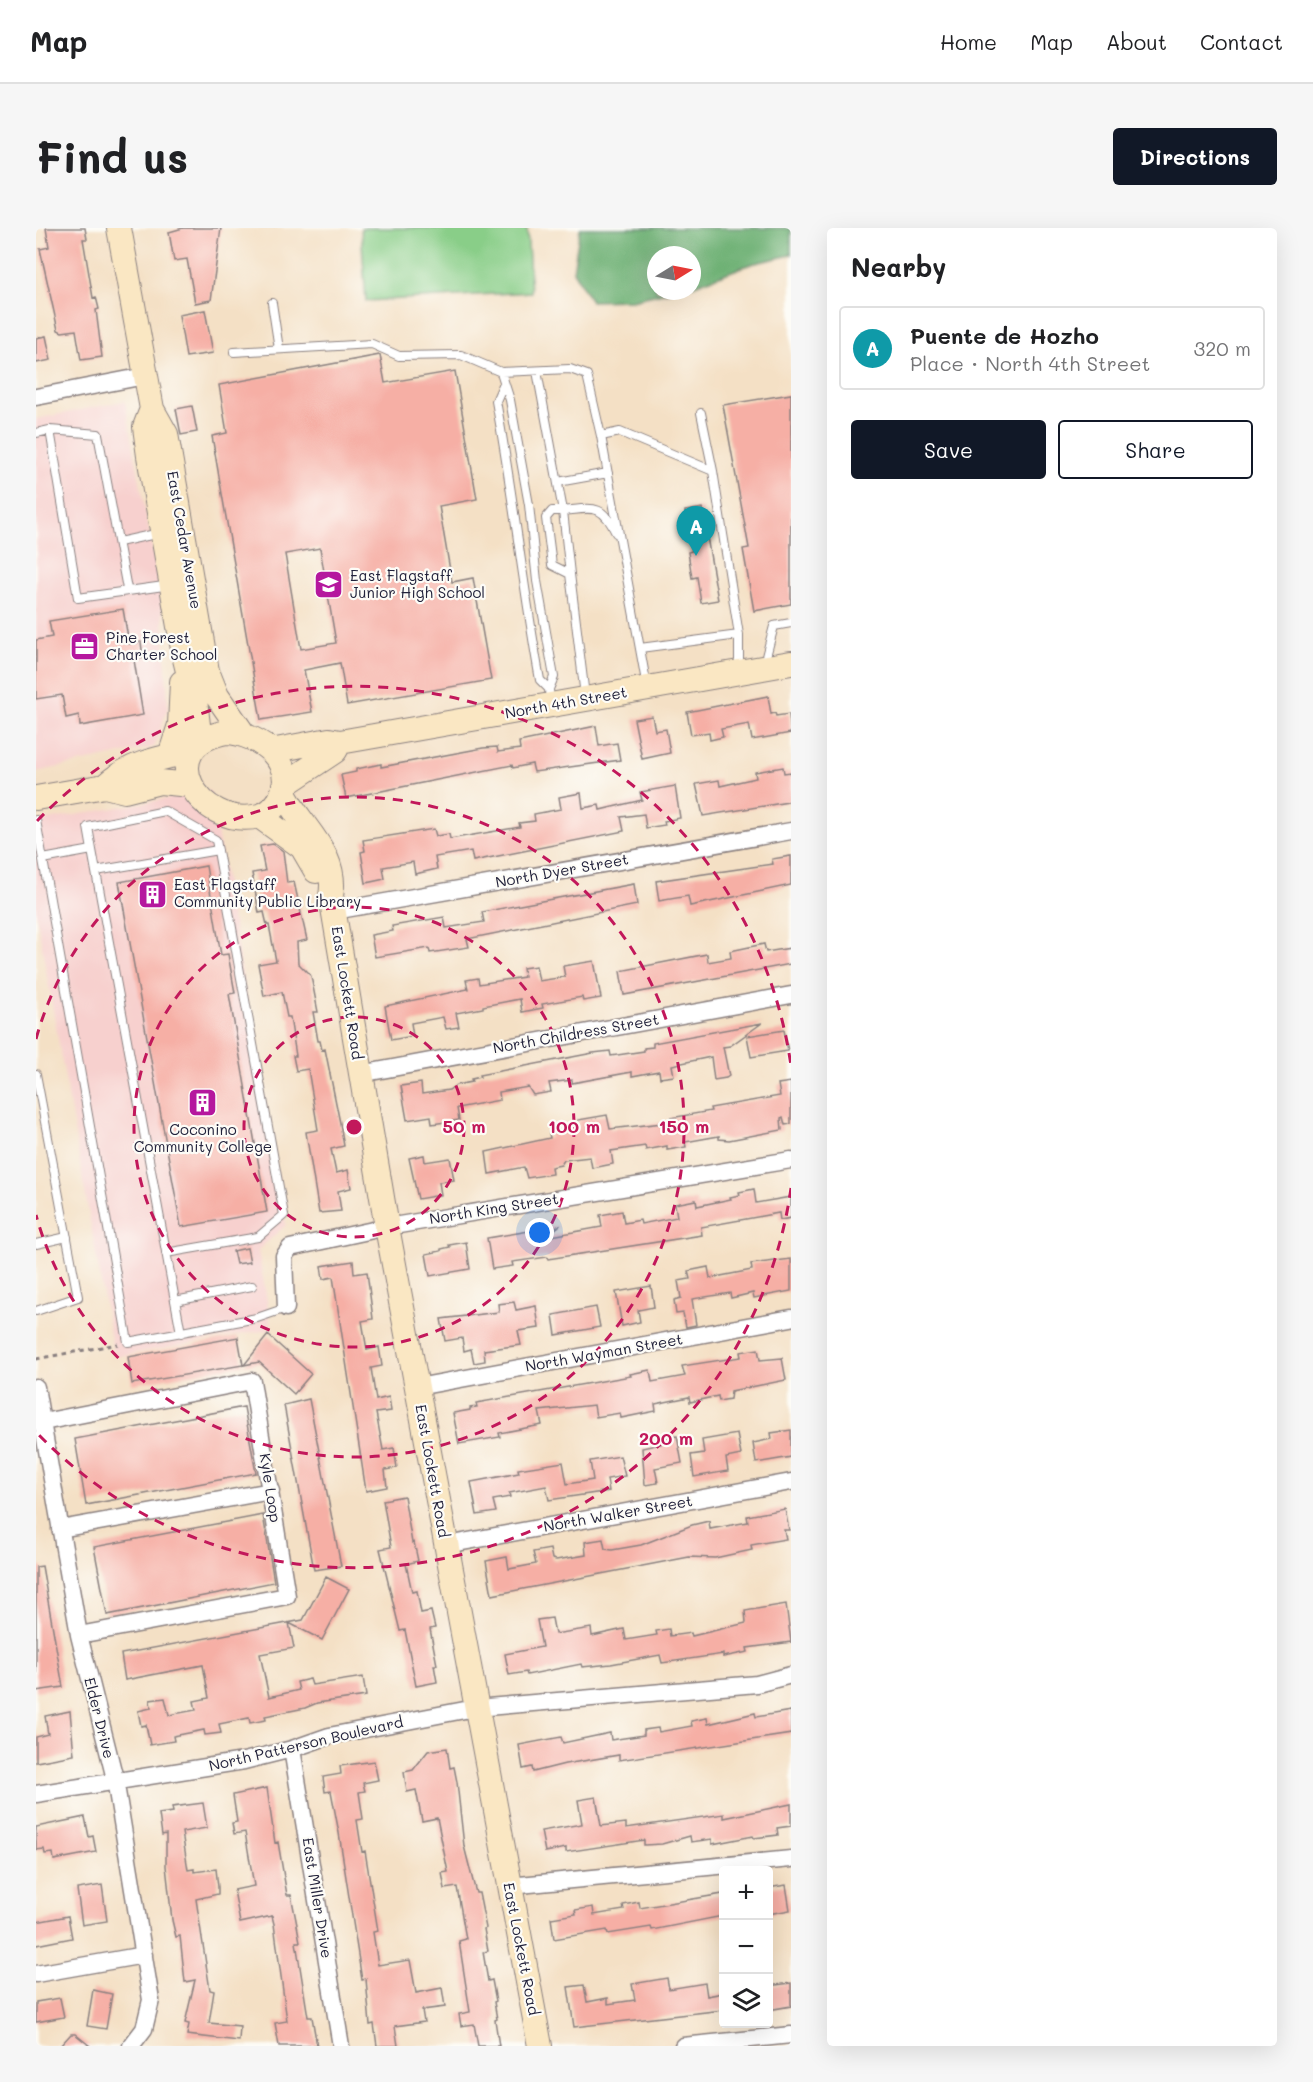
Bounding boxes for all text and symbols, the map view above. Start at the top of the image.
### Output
text: Map [30,23,87,59]
text: Home [940,28,997,55]
text: Map [1030,28,1073,55]
text: About [1106,28,1167,55]
text: Contact [1200,28,1283,55]
button: Directions [1113,128,1277,185]
text: Find us [36,129,188,184]
north arrow [647,246,701,300]
text: Nearby [851,250,946,284]
text: Puente de Hozho [910,321,1099,350]
text: A [866,335,879,361]
text: 320 m [1193,335,1251,361]
text: Place · North 4th Street [910,350,1150,376]
button: Save [851,420,1046,479]
button: Share [1058,420,1253,479]
street label: East Cedar Avenue [163,469,207,610]
pin: A [676,506,716,556]
place label: East Flagstaff Junior High School [350,565,485,602]
school or university icon: East Flagstaff Junior High School [313,569,345,601]
place label: Pine Forest Charter School [106,627,218,664]
office icon: Pine Forest Charter School [69,631,101,663]
street label: North 4th Street [503,681,629,723]
street label: North Dyer Street [494,848,630,892]
place label: East Flagstaff Community Public Library [174,874,361,911]
building icon: East Flagstaff Community Public Library [137,878,169,910]
street label: East Lockett Road [328,925,368,1061]
street label: North Childress Street [491,1009,660,1057]
building icon: Coconino Community College [187,1087,219,1119]
text: 50 m [443,1114,485,1138]
text: 100 m [548,1114,600,1138]
text: 150 m [659,1114,709,1138]
centre of rings [344,1117,364,1137]
place label: Coconino Community College [134,1119,272,1156]
street label: North King Street [428,1188,560,1228]
your location [525,1218,554,1247]
street label: North Wayman Street [523,1328,684,1376]
street label: East Lockett Road [411,1403,455,1539]
text: 200 m [639,1426,693,1450]
street label: Kyle Loop [256,1452,286,1524]
street label: North Walker Street [542,1490,694,1536]
street label: Elder Drive [80,1675,120,1761]
street label: North Patterson Boulevard [207,1711,405,1775]
street label: East Miller Drive [299,1836,337,1960]
map controls [719,1866,773,2028]
button: + [719,1866,773,1920]
street label: East Lockett Road [499,1881,545,2017]
button: − [719,1920,773,1974]
button: layers [719,1974,773,2028]

